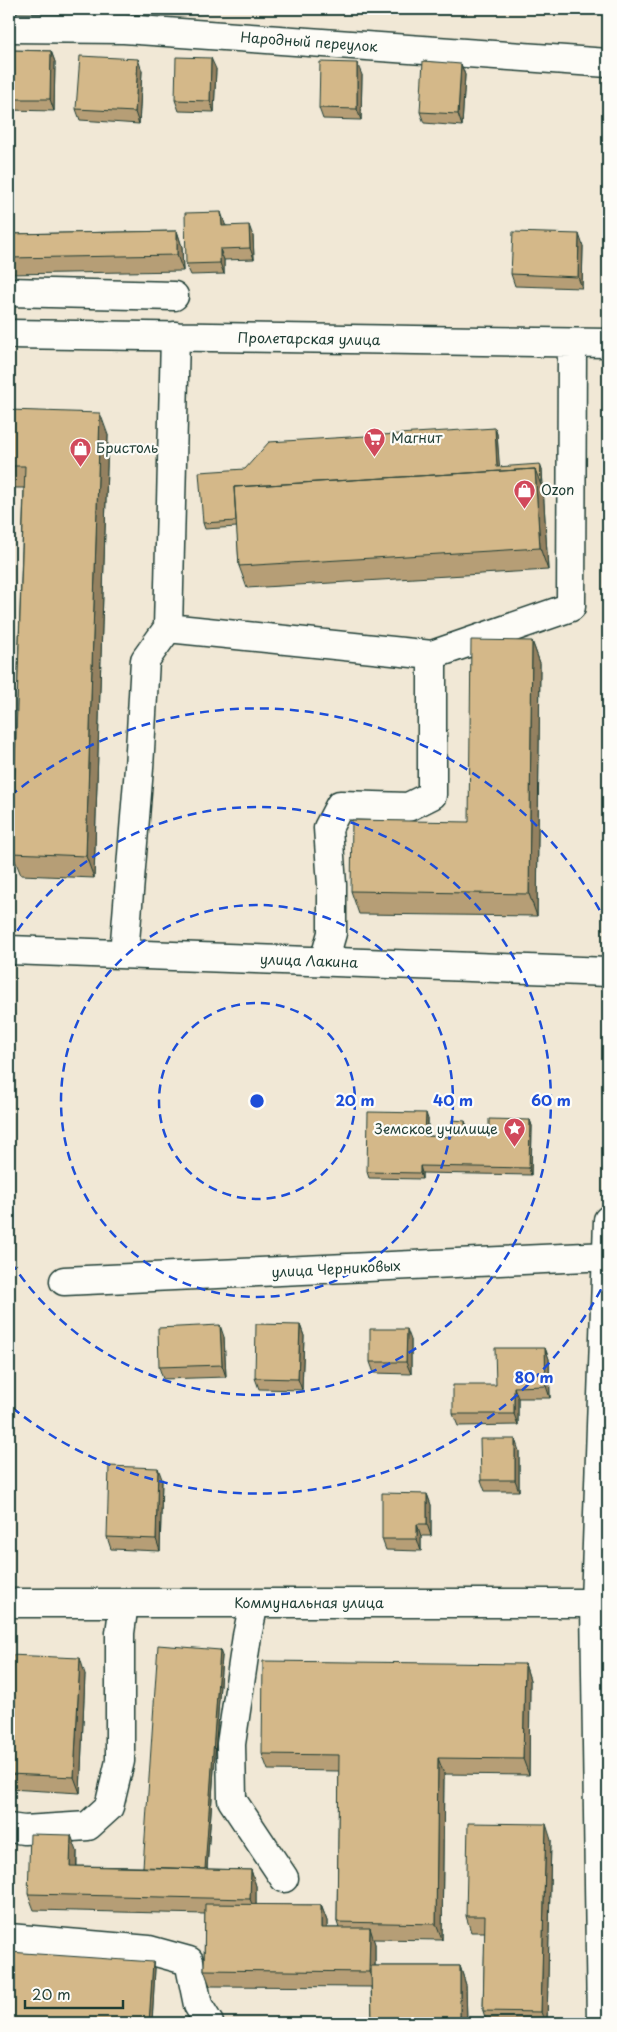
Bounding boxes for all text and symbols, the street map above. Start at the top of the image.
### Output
street label: Народный переулок [240,26,379,57]
street label: Пролетарская улица [237,327,381,350]
supermarket icon: Магнит [363,426,387,457]
place label: Магнит [391,427,443,448]
shop icon: Бристоль [68,436,92,467]
place label: Бристоль [96,437,158,458]
shop icon: Ozon [513,478,537,509]
place label: Ozon [541,479,574,500]
street label: улица Лакина [260,948,359,973]
text: 20 m [336,1088,374,1111]
text: 40 m [433,1088,473,1111]
text: 60 m [531,1088,571,1111]
centre of rings [248,1092,266,1110]
place icon: Земское училище [502,1117,526,1148]
place label: Земское училище [375,1118,498,1139]
street label: улица Черниковых [271,1255,401,1282]
text: 80 m [514,1365,554,1388]
street label: Коммунальная улица [234,1592,384,1613]
scale bar [25,1977,122,2009]
text: 20 m [32,1982,71,2005]

